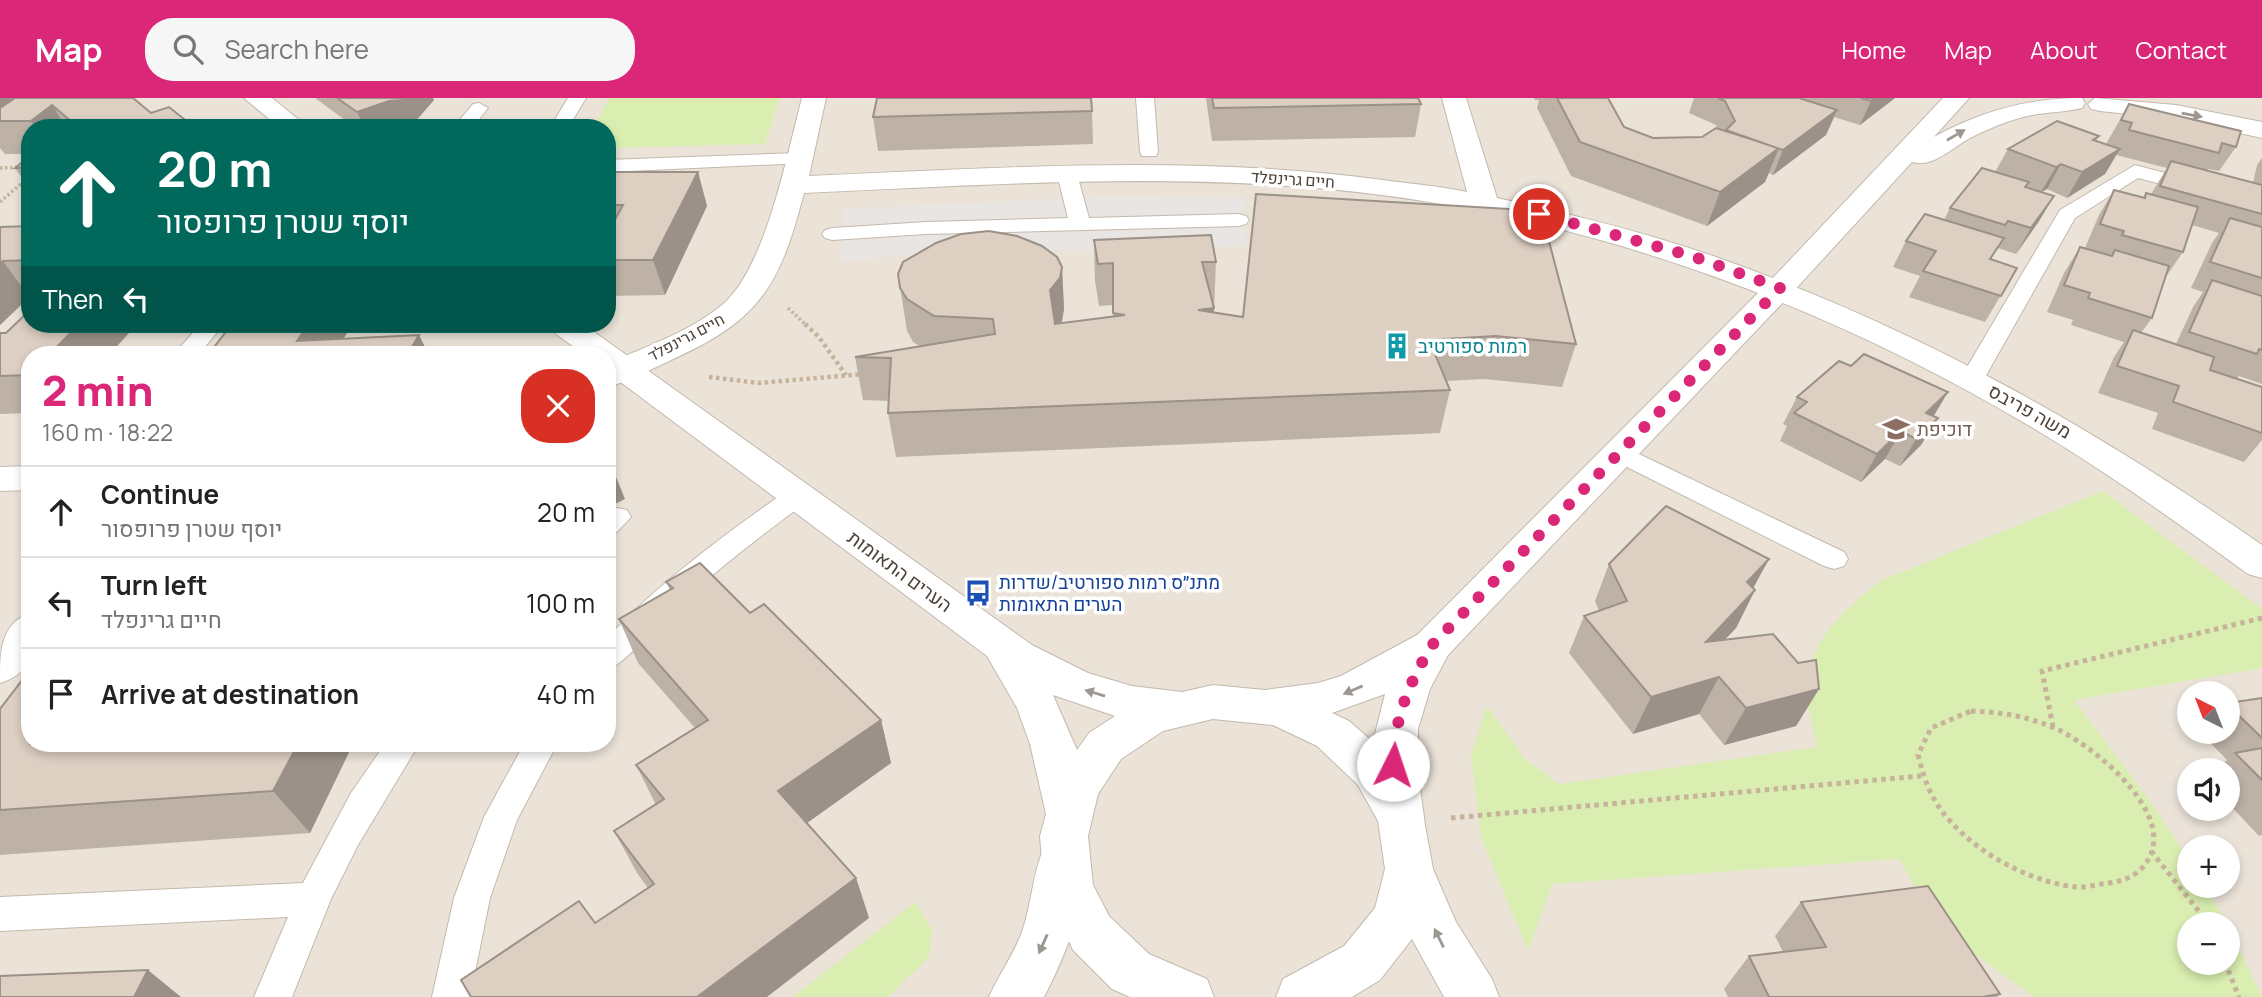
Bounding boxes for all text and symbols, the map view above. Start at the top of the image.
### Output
search box [145,18,635,81]
text: Map [35,27,103,72]
icon: search [169,30,207,68]
text: Search here [225,31,369,67]
text: Home [1841,33,1906,66]
text: Map [1944,33,1992,66]
text: About [2030,33,2098,66]
text: Contact [2136,33,2227,66]
one-way arrow [2181,109,2203,120]
one-way arrow [1947,129,1966,141]
text: 20 m [157,135,272,202]
icon: ahead [42,147,133,238]
street label: חיים גרינפלד [1250,165,1336,193]
pin [1509,184,1569,244]
icon: arrive [1520,195,1558,233]
text: יוסף שטרן פרופסור [157,199,409,243]
icon: left [117,280,155,318]
text: Then [42,281,103,317]
street label: חיים גרינפלד [644,308,728,366]
building icon: רמות ספורטיב [1382,331,1412,361]
place label: רמות ספורטיב [1418,333,1527,359]
text: 2 min [42,361,153,419]
button: close [521,369,595,443]
street label: משה פריבס [1984,378,2076,444]
school or university icon: דוכיפת [1881,414,1911,444]
text: 160 m · 18:22 [42,416,173,448]
place label: דוכיפת [1917,416,1972,442]
text: Continue [101,476,219,512]
icon: ahead [42,493,80,531]
text: 20 m [537,494,595,530]
text: יוסף שטרן פרופסור [101,512,282,544]
street label: הערים התאומות [842,524,958,618]
text: Turn left [101,567,208,603]
place label: מתנ״ס רמות ספורטיב/שדרות הערים התאומות [999,569,1220,617]
bus stop icon: מתנ״ס רמות ספורטיב/שדרות הערים התאומות [963,578,993,608]
icon: left [42,584,80,622]
text: 100 m [526,585,595,621]
text: חיים גרינפלד [101,603,222,635]
icon: arrive [42,675,80,713]
text: Arrive at destination [101,676,359,712]
text: 40 m [537,676,595,712]
north arrow [2177,681,2240,744]
map controls [2177,681,2240,975]
one-way arrow [1343,685,1364,696]
one-way arrow [1084,688,1105,698]
position arrow [1356,728,1430,802]
button: sound [2177,758,2240,821]
button: + [2177,835,2240,898]
button: − [2177,912,2240,975]
one-way arrow [1433,928,1444,948]
one-way arrow [1037,934,1049,954]

